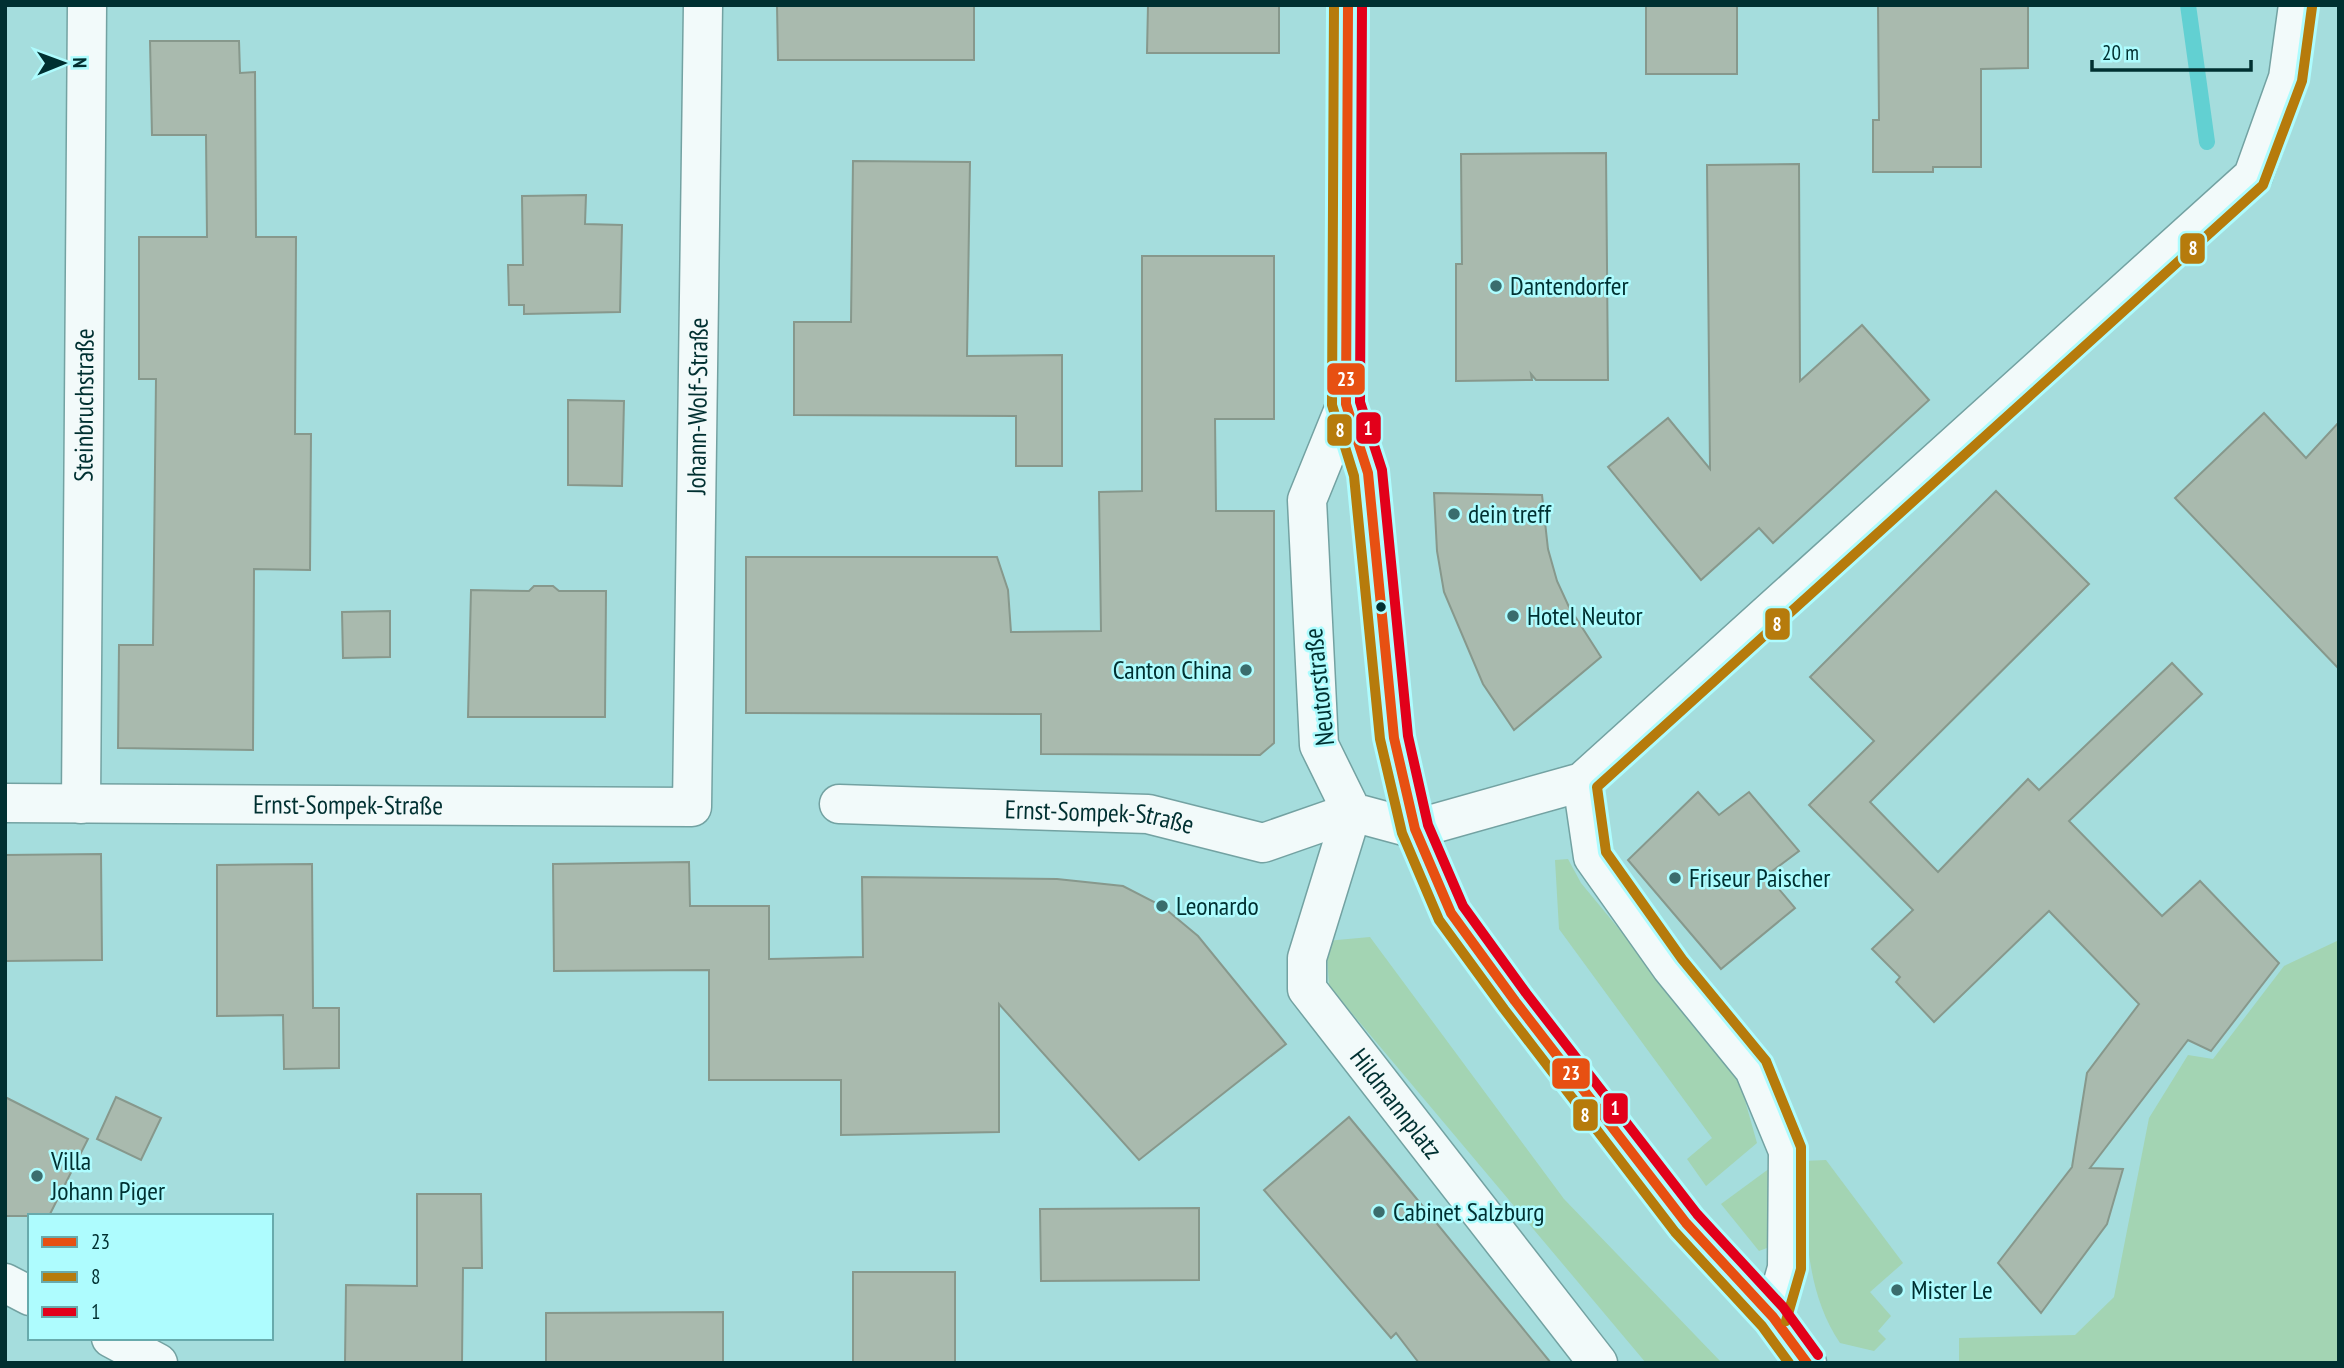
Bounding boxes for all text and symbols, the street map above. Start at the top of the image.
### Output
north arrow [28,28,98,98]
scale bar [2092,28,2251,72]
text: 20 m [2102,39,2139,66]
text: N [68,57,92,68]
line badge: 8 [2179,232,2206,265]
text: 8 [2188,236,2198,260]
place label: Dantendorfer [1510,269,1629,302]
marker: Dantendorfer [1488,278,1504,294]
street label: Johann-Wolf-Straße [679,317,715,496]
street label: Steinbruchstraße [66,328,101,482]
line badge: 23 [1326,362,1366,396]
text: 23 [1337,367,1355,391]
line badge: 1 [1355,411,1382,445]
line badge: 8 [1326,413,1353,447]
text: 1 [1363,416,1373,440]
text: 8 [1335,418,1345,442]
place label: dein treff [1468,497,1552,530]
marker: dein treff [1446,506,1462,522]
place label: Hotel Neutor [1527,599,1643,632]
unlabelled marker [1374,600,1388,614]
line badge: 8 [1764,607,1791,641]
marker: Hotel Neutor [1505,608,1521,624]
text: 8 [1772,612,1782,636]
street label: Neutorstraße [1296,627,1341,748]
place label: Canton China [1113,653,1232,686]
marker: Canton China [1238,662,1254,678]
street label: Ernst-Sompek-Straße [253,787,443,822]
street label: Ernst-Sompek-Straße [1004,792,1198,841]
place label: Friseur Paischer [1689,861,1830,894]
marker: Friseur Paischer [1667,870,1683,886]
place label: Leonardo [1176,889,1259,922]
marker: Leonardo [1154,898,1170,914]
street label: Hildmannplatz [1343,1041,1450,1165]
line badge: 23 [1551,1057,1591,1090]
text: 23 [1562,1061,1580,1085]
line badge: 1 [1602,1092,1629,1125]
text: 1 [1610,1096,1620,1120]
line badge: 8 [1572,1098,1599,1132]
text: 8 [1580,1103,1590,1127]
place label: Villa Johann Piger [50,1144,165,1207]
marker: Villa Johann Piger [29,1168,45,1184]
place label: Cabinet Salzburg [1393,1195,1545,1228]
marker: Cabinet Salzburg [1371,1204,1387,1220]
legend [28,1214,273,1340]
text: 23 [91,1228,110,1255]
text: 8 [91,1263,100,1290]
place label: Mister Le [1911,1273,1993,1306]
marker: Mister Le [1889,1282,1905,1298]
text: 1 [91,1298,100,1325]

